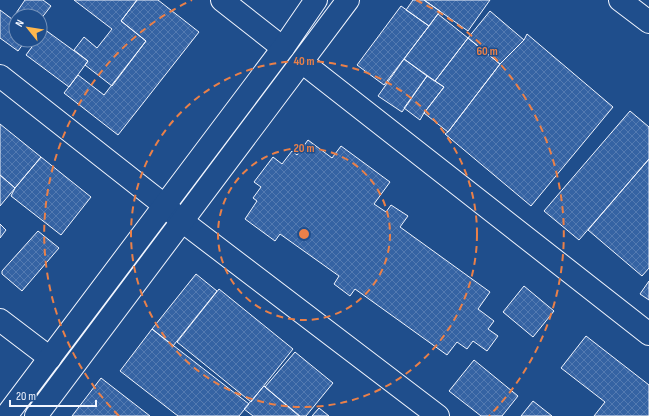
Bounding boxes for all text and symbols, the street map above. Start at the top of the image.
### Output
north arrow [8,8,48,48]
text: N [13,17,27,29]
text: 60 m [476,44,498,59]
text: 40 m [293,54,315,69]
text: 20 m [294,141,314,156]
centre of rings [297,227,311,241]
scale bar [10,382,96,408]
text: 20 m [16,389,36,404]

